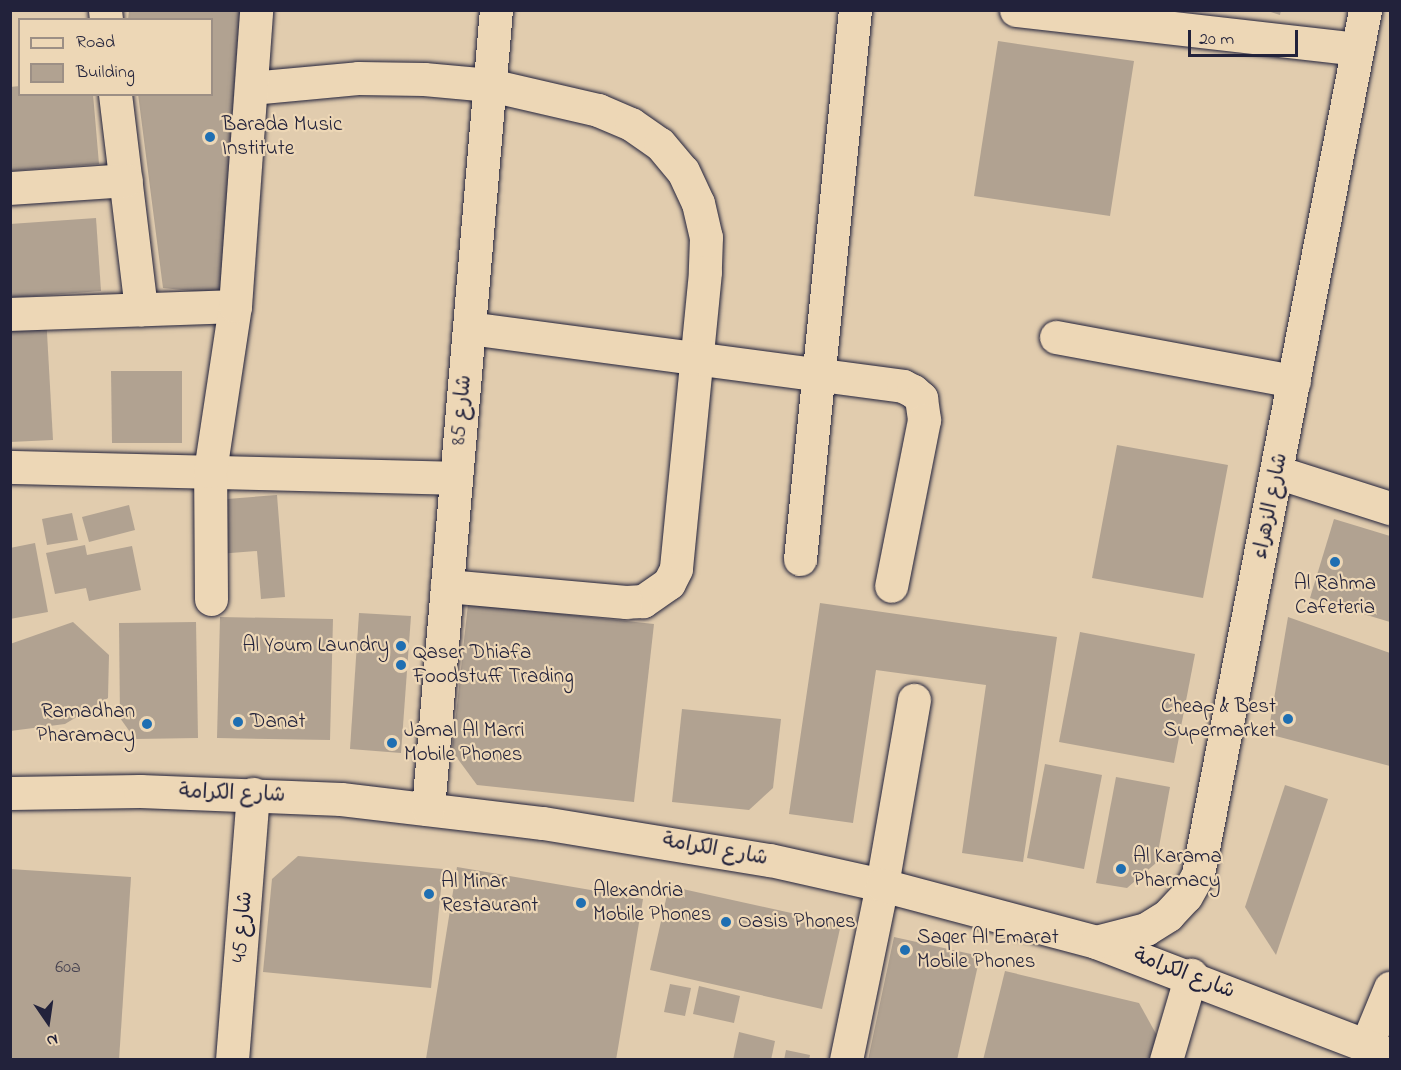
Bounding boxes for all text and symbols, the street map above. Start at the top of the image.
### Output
legend [18,18,213,96]
scale bar [1191,18,1300,56]
text: 20 m [1199,27,1234,53]
text: Road [76,30,115,56]
text: Building [76,60,135,86]
place label: Barada Music Institute [222,112,342,162]
marker: Barada Music Institute [203,130,217,144]
street label: شارع 85 [446,374,478,446]
street label: شارع الزهراء [1248,451,1294,561]
marker: Al Rahma Cafeteria [1328,555,1342,569]
place label: Al Rahma Cafeteria [1294,571,1376,621]
place label: Al Youm Laundry [242,633,389,659]
marker: Al Youm Laundry [394,639,408,653]
place label: Qaser Dhiafa Foodstuff Trading [413,640,574,690]
marker: Qaser Dhiafa Foodstuff Trading [394,658,408,672]
place label: Cheap & Best Supermarket [1161,694,1276,744]
place label: Ramadhan Pharamacy [36,699,135,749]
place label: Danat [250,709,306,735]
marker: Cheap & Best Supermarket [1281,712,1295,726]
marker: Danat [231,715,245,729]
marker: Ramadhan Pharamacy [140,717,154,731]
place label: Jamal Al Marri Mobile Phones [404,718,525,768]
marker: Jamal Al Marri Mobile Phones [385,736,399,750]
street label: شارع الكرامة [178,780,286,808]
street label: شارع الكرامة [660,828,770,872]
place label: Al Karama Pharmacy [1133,844,1222,894]
marker: Al Karama Pharmacy [1114,862,1128,876]
place label: Al Minar Restaurant [441,869,538,919]
place label: Alexandria Mobile Phones [593,878,711,928]
marker: Al Minar Restaurant [422,887,436,901]
street label: شارع 45 [227,890,259,964]
marker: Alexandria Mobile Phones [574,896,588,910]
place label: Oasis Phones [738,909,856,935]
marker: Oasis Phones [719,915,733,929]
place label: Saqer Al Emarat Mobile Phones [917,925,1059,975]
marker: Saqer Al Emarat Mobile Phones [898,943,912,957]
street label: شارع الكرامة [1130,943,1238,1005]
house number: 60a [55,957,81,979]
north arrow [18,992,78,1052]
text: N [44,1027,60,1052]

